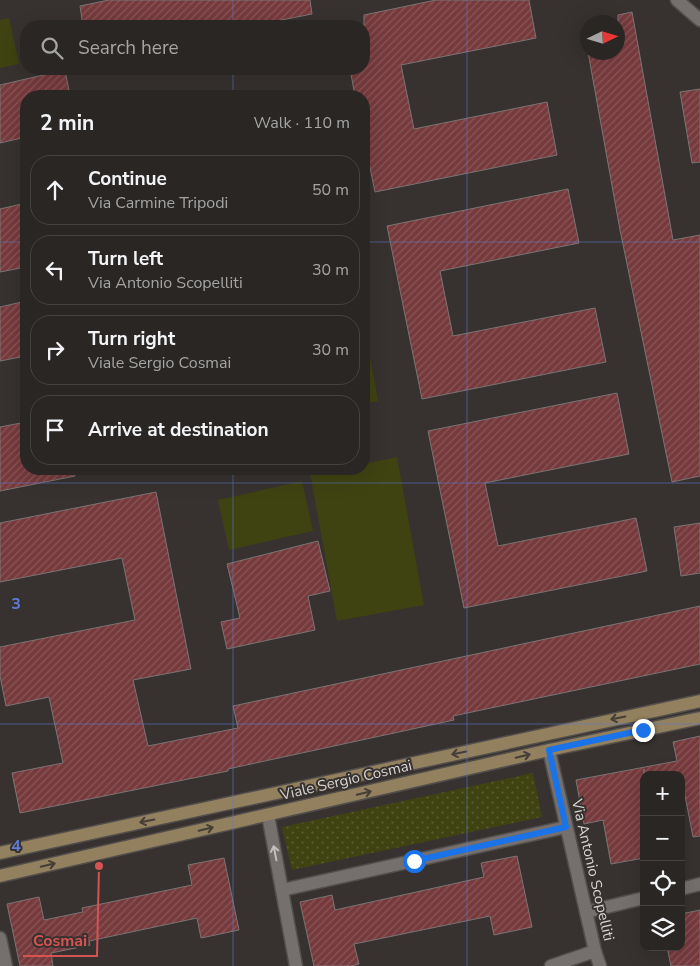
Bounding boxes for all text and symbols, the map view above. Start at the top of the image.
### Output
north arrow [580,15,625,60]
search box [20,20,370,75]
icon: search [38,34,66,62]
text: Search here [78,35,179,61]
text: 2 min [40,109,94,137]
text: Walk · 110 m [254,112,350,134]
text: Continue [88,166,167,192]
icon: ahead [41,176,69,204]
text: 50 m [312,179,349,201]
text: Via Carmine Tripodi [88,192,228,214]
text: Turn left [88,246,163,272]
icon: left [41,256,69,284]
text: 30 m [312,259,349,281]
text: Via Antonio Scopelliti [88,272,243,294]
text: Turn right [88,326,175,352]
icon: right [41,336,69,364]
text: 30 m [312,339,349,361]
text: Viale Sergio Cosmai [88,352,231,374]
icon: arrive [41,416,69,444]
text: Arrive at destination [88,417,269,443]
text: 3 [11,593,21,615]
one-way arrow [611,714,627,723]
route end [632,719,655,742]
one-way arrow [452,749,468,758]
one-way arrow [514,751,530,760]
street label: Viale Sergio Cosmai [277,755,414,805]
map controls [640,771,685,951]
button: + [640,771,685,816]
one-way arrow [356,788,372,797]
street label: Via Antonio Scopelliti [567,796,619,943]
one-way arrow [139,816,155,826]
button: − [640,816,685,861]
one-way arrow [197,824,213,833]
text: 4 [11,835,21,857]
one-way arrow [269,845,279,861]
route start [403,850,426,873]
one-way arrow [39,860,55,869]
button: locate [640,861,685,906]
button: layers [640,906,685,951]
callout: Cosmai [23,925,97,956]
text: Cosmai [33,930,87,952]

